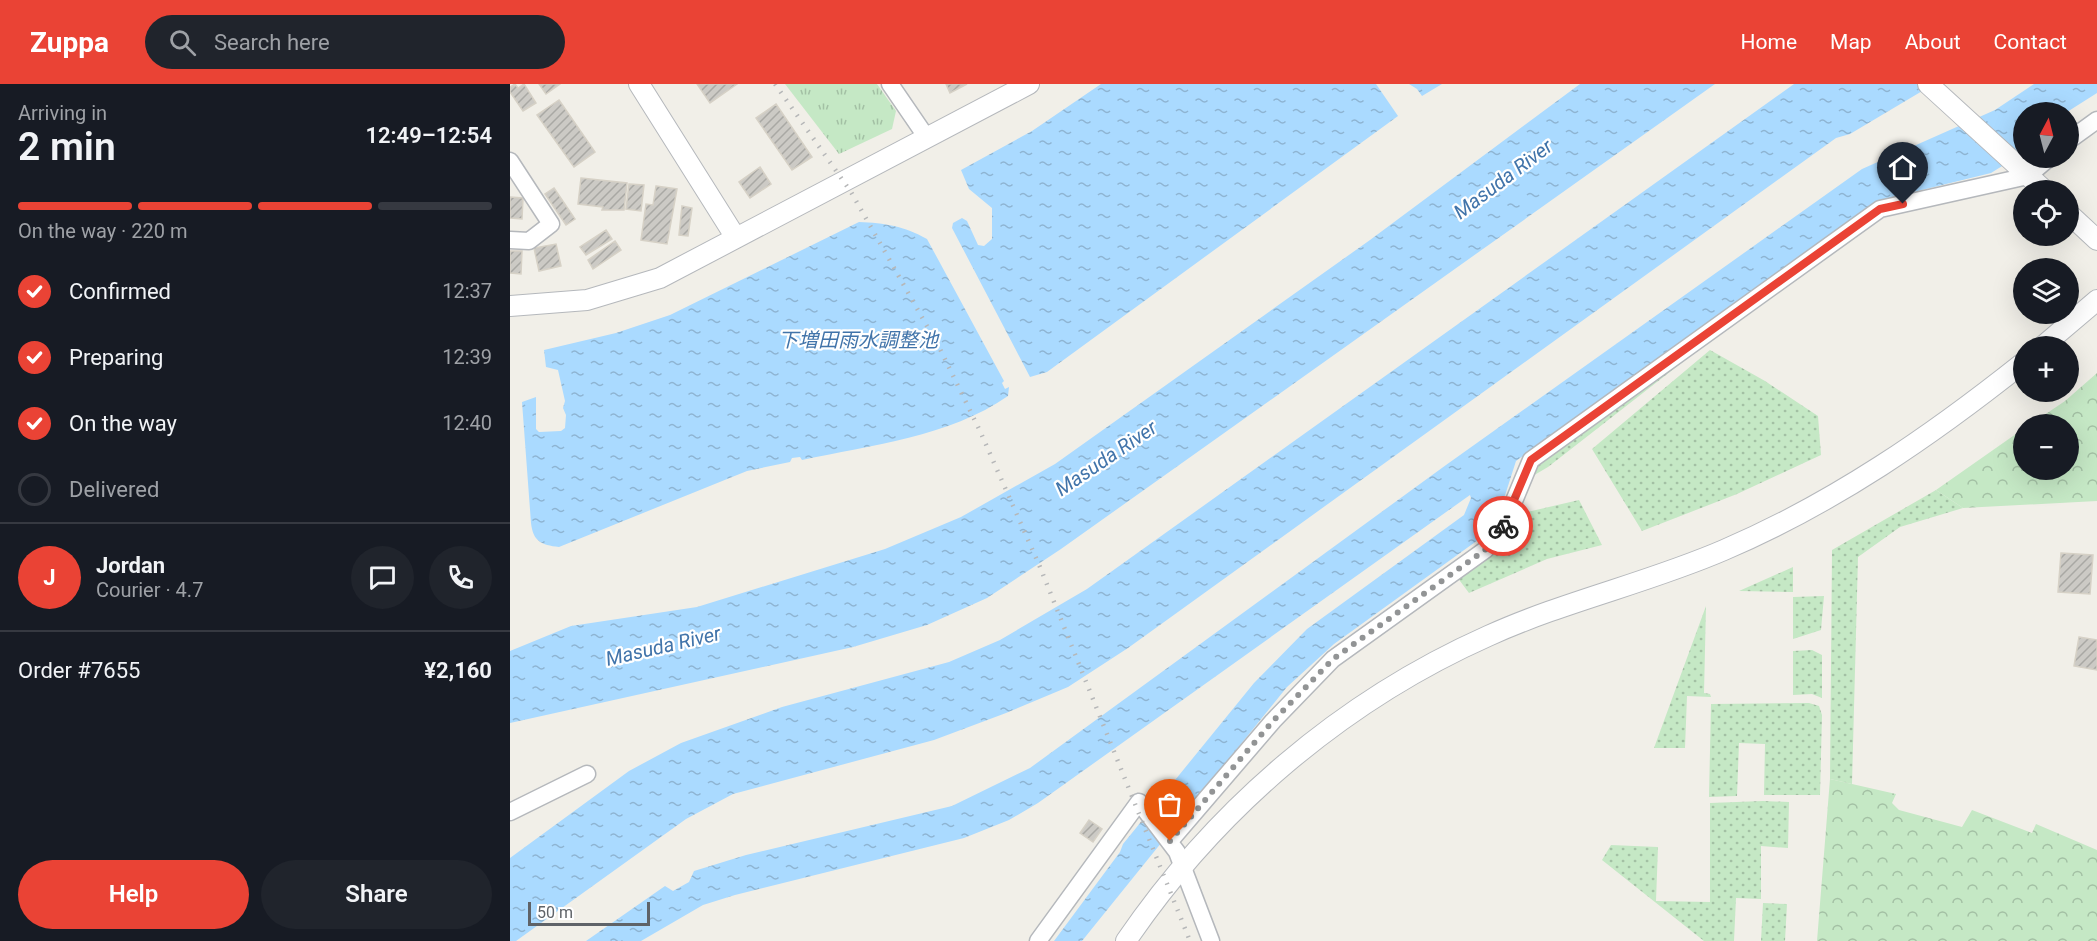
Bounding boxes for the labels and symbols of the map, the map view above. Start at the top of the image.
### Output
north arrow [2013,102,2079,168]
water label: Masuda River [1449,133,1558,224]
pin [1877,142,1928,204]
water label: 下増田雨水調整池 [778,328,940,352]
water label: Masuda River [1051,414,1163,501]
courier [1473,496,1533,556]
water label: Masuda River [603,621,724,671]
pin [1144,779,1195,841]
scale bar [528,899,650,926]

